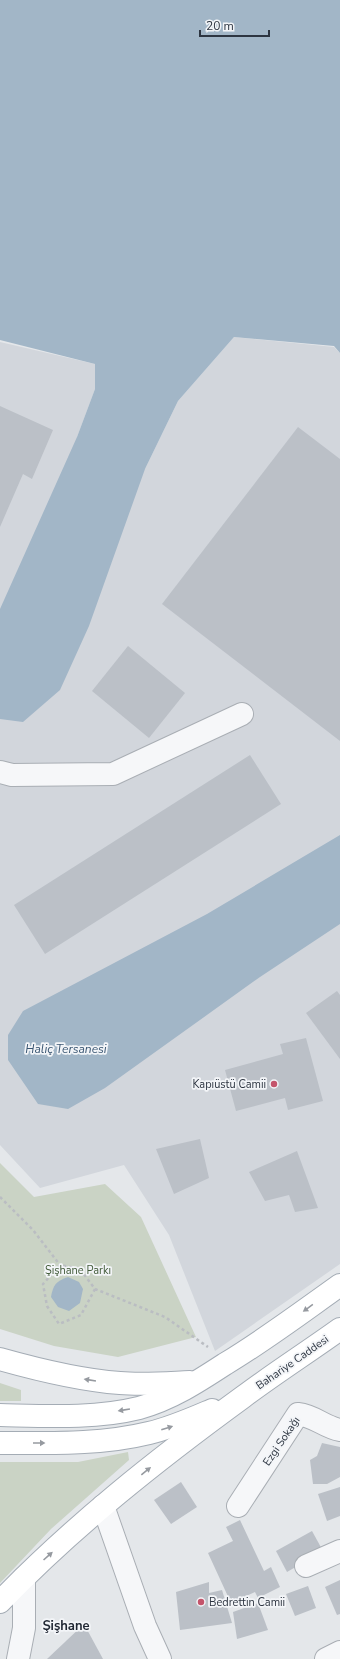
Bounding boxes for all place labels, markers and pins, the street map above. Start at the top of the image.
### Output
place label: Kapıüstü Camii [193,1077,266,1092]
marker: Kapıüstü Camii [269,1079,279,1089]
place label: Bedrettin Camii [209,1595,285,1610]
marker: Bedrettin Camii [196,1597,206,1607]

